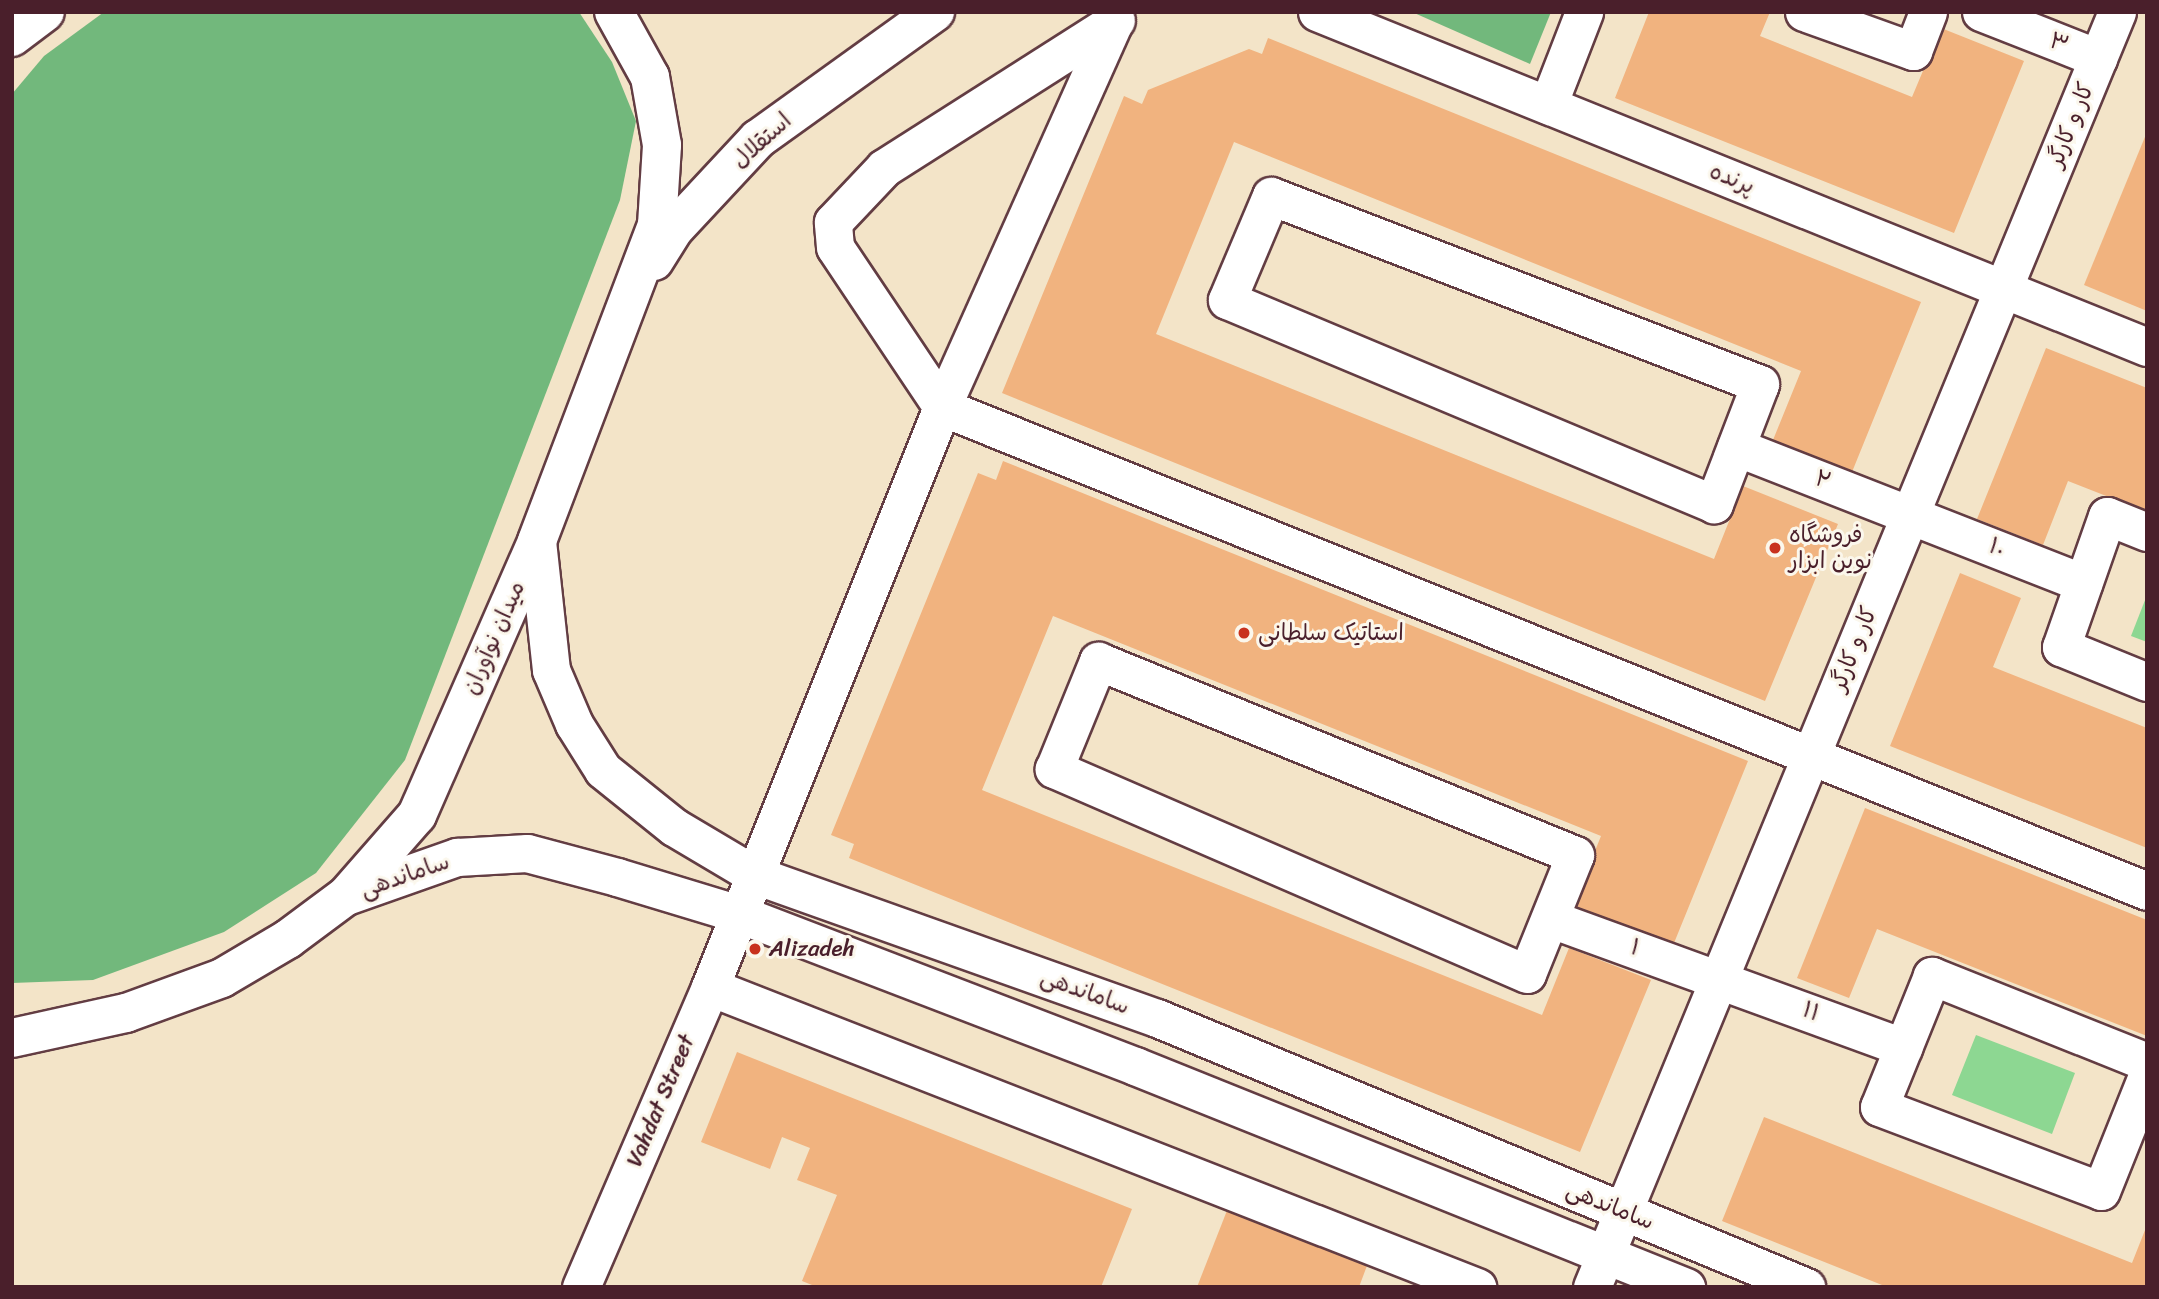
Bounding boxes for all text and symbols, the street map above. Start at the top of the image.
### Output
street label: ۳ [2045,27,2073,59]
street label: کار و کارگر [2042,79,2100,171]
street label: استقلال [727,107,797,175]
street label: پرنده [1705,158,1759,200]
street label: ۲ [1811,464,1835,496]
place label: فروشگاه نوین ابزار [1789,521,1872,575]
street label: ۱۰ [1984,532,2010,564]
marker: فروشگاه نوین ابزار [1767,540,1783,556]
street label: میدان نوآوران [457,577,531,699]
street label: کار و کارگر [1825,603,1883,695]
place label: استاتیک سلطانی [1258,619,1404,647]
marker: استاتیک سلطانی [1236,625,1252,641]
street label: ساماندهی [357,848,453,904]
street label: ۱ [1627,934,1643,962]
place label: Alizadeh [769,935,855,963]
marker: Alizadeh [747,941,763,957]
street label: ساماندهی [1037,963,1133,1021]
street label: ۱۱ [1798,996,1824,1028]
street label: Vahdat Street [621,1031,701,1171]
street label: ساماندهی [1562,1176,1658,1236]

